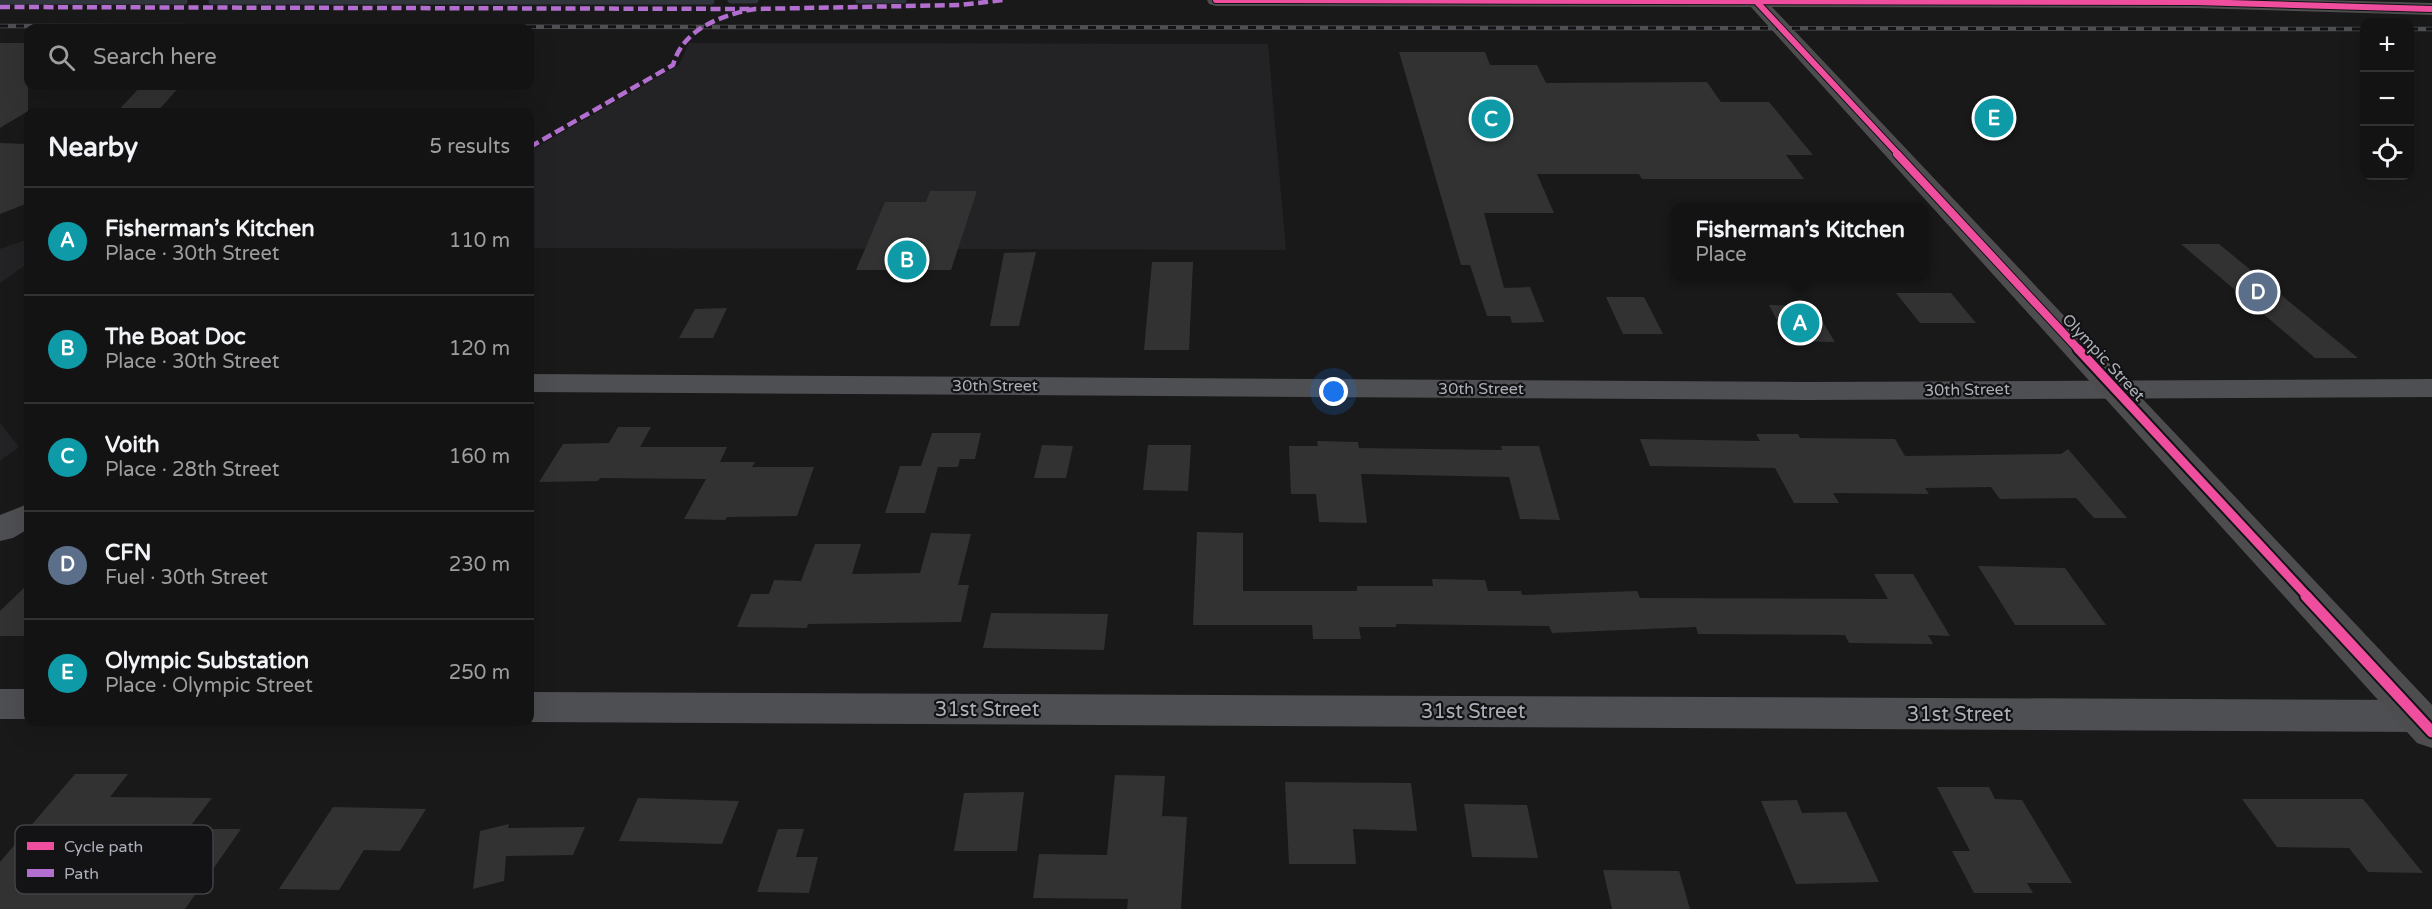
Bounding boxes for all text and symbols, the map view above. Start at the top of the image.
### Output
map controls [2360,18,2414,180]
button: + [2360,18,2414,72]
search box [24,24,534,90]
icon: search [45,41,78,74]
text: Search here [93,44,217,70]
button: − [2360,72,2414,126]
pin: C [1472,96,1510,142]
pin: E [1974,96,2014,140]
button: locate [2360,126,2414,180]
text: Nearby [48,132,138,163]
text: 5 results [430,135,510,159]
popup [1671,203,1929,281]
text: Fisherman’s Kitchen [105,216,315,242]
text: Fisherman’s Kitchen [1695,217,1905,243]
text: A [60,229,75,253]
text: 110 m [449,229,510,253]
pin: B [888,238,926,282]
text: Place · 30th Street [105,242,279,266]
text: Place [1695,243,1747,267]
pin: D [2238,270,2278,314]
pin: A [1780,300,1820,346]
street label: Olympic Street [2058,310,2149,406]
text: The Boat Doc [105,324,246,350]
text: B [61,337,74,361]
text: 120 m [449,337,510,361]
text: Place · 30th Street [105,350,279,374]
street label: 30th Street [952,376,1038,396]
your location [1319,377,1348,406]
street label: 30th Street [1438,379,1524,399]
street label: 30th Street [1924,379,2010,401]
text: Voith [105,432,160,458]
text: C [61,445,74,469]
text: 160 m [449,445,510,469]
text: Place · 28th Street [105,458,279,482]
text: CFN [105,540,151,566]
text: D [60,553,75,577]
text: 230 m [449,553,510,577]
text: Fuel · 30th Street [105,566,268,590]
text: Olympic Substation [105,648,309,674]
text: E [61,661,74,685]
text: 250 m [449,661,510,685]
text: Place · Olympic Street [105,674,313,698]
street label: 31st Street [935,698,1040,722]
street label: 31st Street [1421,700,1526,724]
street label: 31st Street [1907,703,2012,727]
legend [15,825,213,894]
text: Cycle path [64,837,143,857]
text: Path [64,864,99,884]

